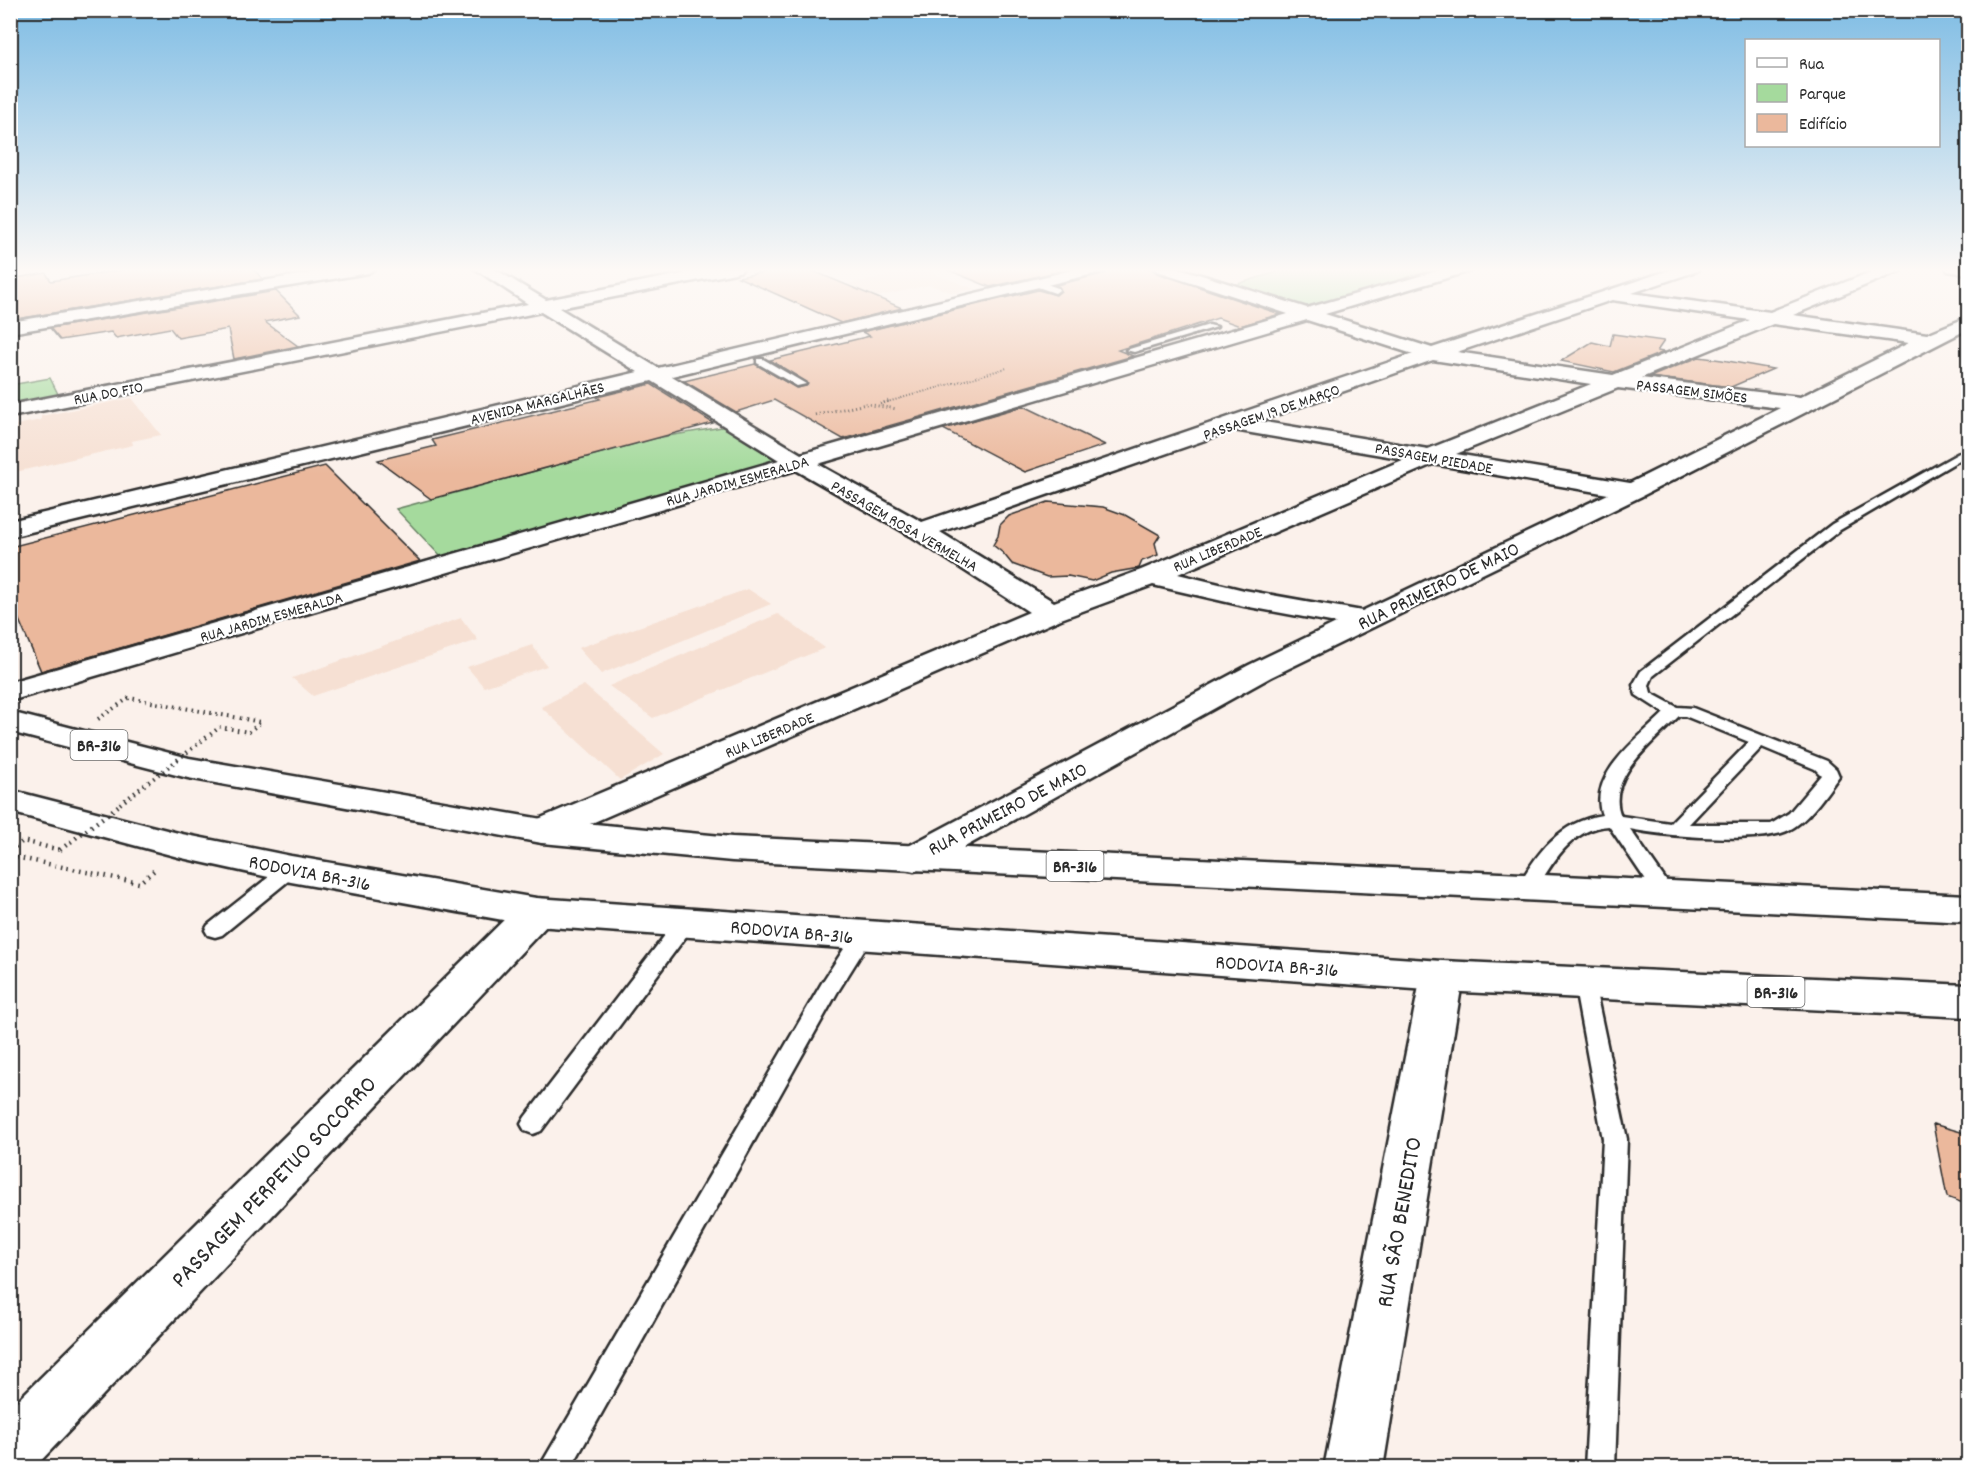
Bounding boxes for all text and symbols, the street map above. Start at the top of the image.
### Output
legend [1745,39,1940,147]
text: Rua [1799,53,1825,78]
text: Parque [1799,83,1846,108]
text: Edifício [1799,113,1847,138]
street label: PASSAGEM SIMÕES [1635,374,1749,411]
street label: RUA DO FIO [72,376,145,412]
street label: AVENIDA MARGALHÃES [468,377,607,432]
street label: PASSAGEM 19 DE MARÇO [1200,379,1343,448]
street label: PASSAGEM PIEDADE [1373,438,1495,481]
street label: RUA JARDIM ESMERALDA [664,451,812,514]
street label: PASSAGEM ROSA VERMELHA [826,476,982,579]
street label: RUA LIBERDADE [1170,521,1267,579]
street label: RUA PRIMEIRO DE MAIO [1354,536,1525,639]
street label: RUA JARDIM ESMERALDA [198,587,346,650]
street label: RUA LIBERDADE [722,707,819,765]
road number: BR-316 [70,730,128,760]
street label: RUA PRIMEIRO DE MAIO [924,757,1093,865]
street label: RODOVIA BR-316 [246,849,373,900]
road number: BR-316 [1046,851,1104,881]
street label: RODOVIA BR-316 [729,915,854,953]
street label: RODOVIA BR-316 [1214,950,1339,986]
road number: BR-316 [1748,977,1804,1007]
street label: PASSAGEM PERPETUO SOCORRO [164,1069,386,1297]
street label: RUA SÃO BENEDITO [1369,1135,1433,1310]

